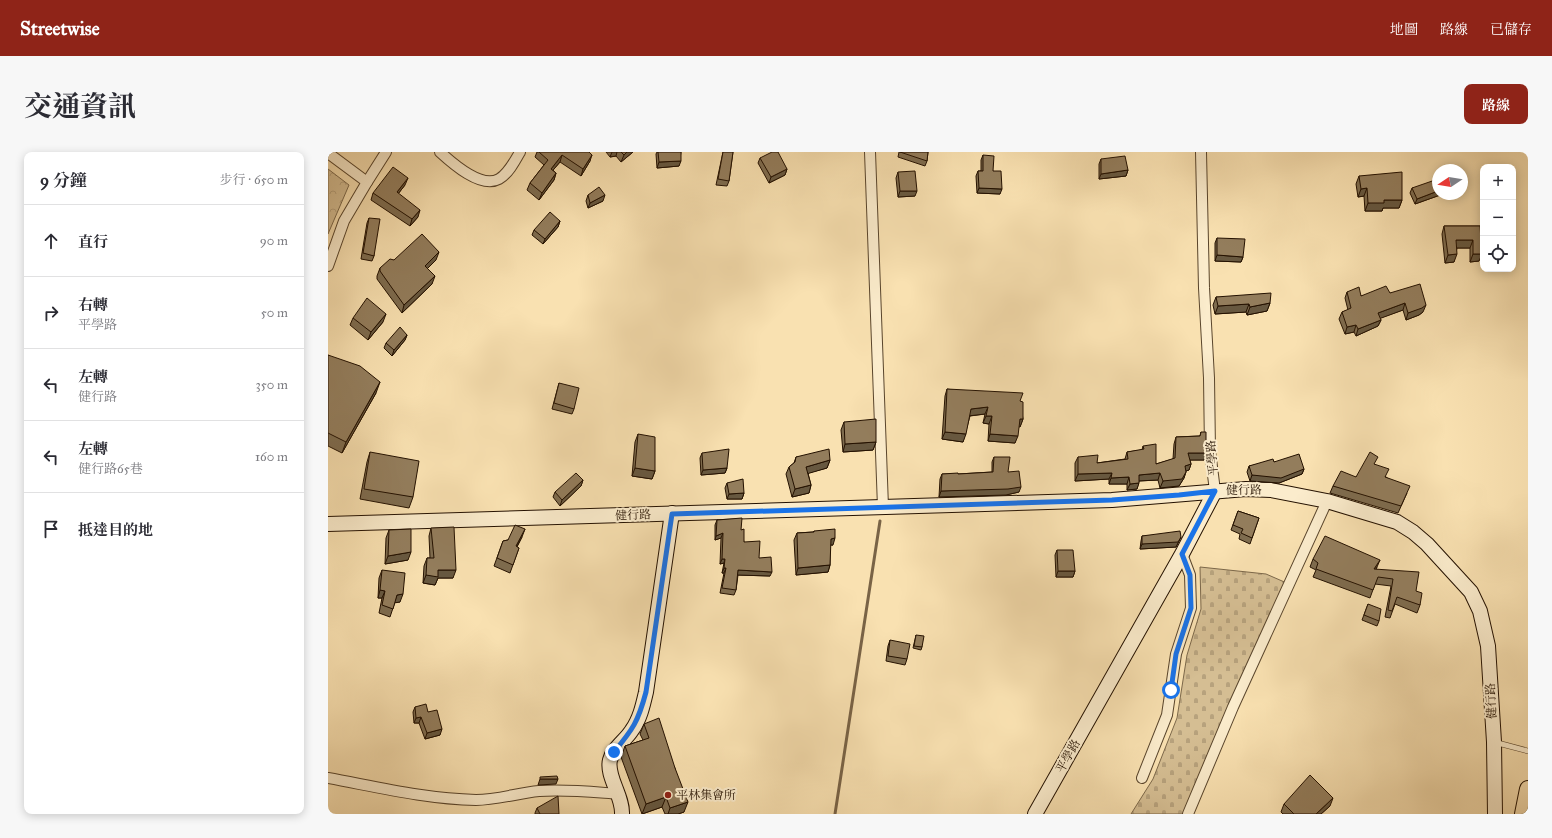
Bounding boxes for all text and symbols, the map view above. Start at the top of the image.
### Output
text: Streetwise [20,17,100,40]
text: 地圖 [1390,21,1418,38]
text: 路線 [1440,21,1468,38]
text: 已儲存 [1490,21,1532,38]
button: 路線 [1464,84,1528,124]
text: 交通資訊 [24,89,136,124]
north arrow [1432,164,1468,200]
map controls [1480,164,1516,272]
button: + [1480,164,1516,200]
text: 9 分鐘 [40,170,87,191]
text: 步行 · 650 m [220,172,288,188]
button: − [1480,200,1516,236]
icon: ahead [40,230,62,252]
text: 直行 [78,233,108,251]
text: 90 m [260,233,288,249]
button: locate [1480,236,1516,272]
text: 右轉 [78,296,108,314]
icon: right [40,302,62,324]
text: 50 m [261,305,288,321]
text: 平學路 [78,317,117,333]
text: 左轉 [78,368,108,386]
icon: left [40,374,62,396]
text: 350 m [255,377,288,393]
text: 健行路 [78,389,117,405]
street label: 平學路 [1203,439,1221,477]
text: 左轉 [78,440,108,458]
icon: left [40,446,62,468]
text: 160 m [255,449,288,465]
text: 健行路65巷 [78,461,143,477]
street label: 健行路 [1226,483,1262,497]
street label: 健行路 [615,507,651,523]
icon: arrive [40,518,62,540]
text: 抵達目的地 [78,521,153,539]
route start [1162,681,1180,699]
street label: 健行路 [1483,683,1499,719]
street label: 平學路 [1053,737,1083,775]
route end [605,743,623,761]
place label: 平林集會所 [676,788,736,802]
marker: 平林集會所 [663,790,673,800]

